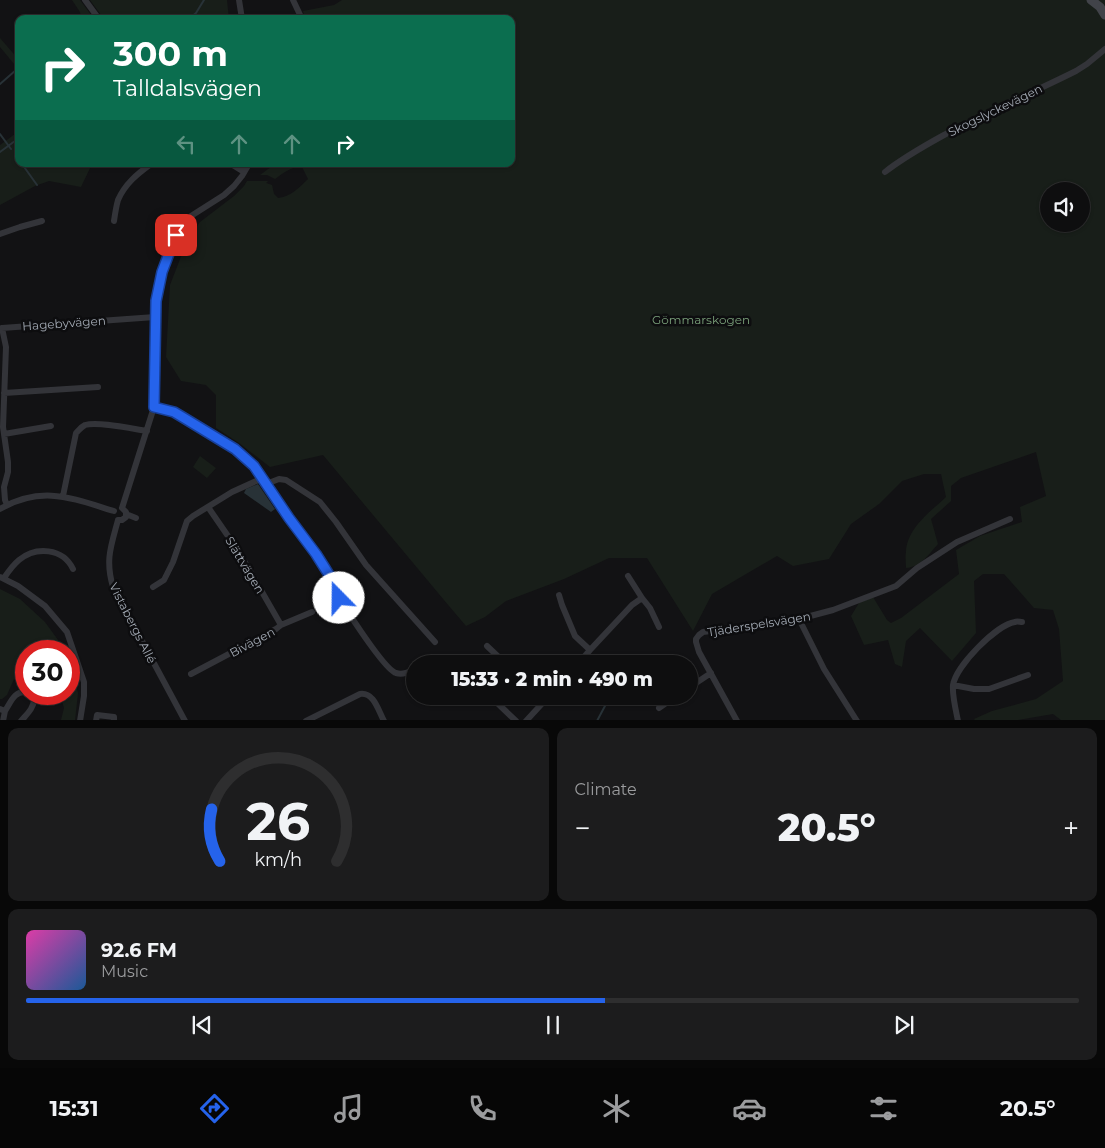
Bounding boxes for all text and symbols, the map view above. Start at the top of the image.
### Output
text: 300 m [113,32,228,75]
icon: right [30,35,95,100]
text: Talldalsvägen [113,75,262,102]
street label: Skogslyckevägen [945,81,1045,139]
icon: left [172,130,200,158]
icon: ahead [225,130,253,158]
icon: ahead [278,130,306,158]
icon: right [331,130,359,158]
map controls [1040,182,1090,232]
button: sound [1040,182,1090,232]
pin [155,214,197,256]
icon: arrive [162,221,190,249]
park label: Gömmarskogen [652,312,750,327]
street label: Hagebyvägen [22,313,106,333]
street label: Slättvägen [222,534,268,596]
position arrow [312,571,364,623]
street label: Vistabergs Allé [106,580,160,666]
street label: Tjäderspelsvägen [706,608,812,640]
street label: Bivägen [227,624,277,660]
speed limit sign: 30 [15,640,80,705]
text: 15:33 · 2 min · 490 m [451,668,653,691]
text: Climate [575,780,637,799]
text: 26 [246,790,310,853]
text: 20.5° [778,804,876,851]
text: − [575,811,591,845]
text: + [1063,811,1079,845]
text: km/h [254,849,302,870]
text: 92.6 FM [101,939,177,962]
text: Music [101,962,148,981]
icon: previous [188,1011,216,1039]
icon: pause [539,1011,567,1039]
icon: next [890,1011,918,1039]
icon: directions [197,1091,232,1126]
icon: music [331,1091,366,1126]
icon: phone [465,1091,500,1126]
icon: climate [599,1091,634,1126]
icon: car [732,1091,767,1126]
icon: filters [866,1091,901,1126]
text: 15:31 [49,1095,99,1122]
text: 20.5° [1000,1095,1056,1122]

